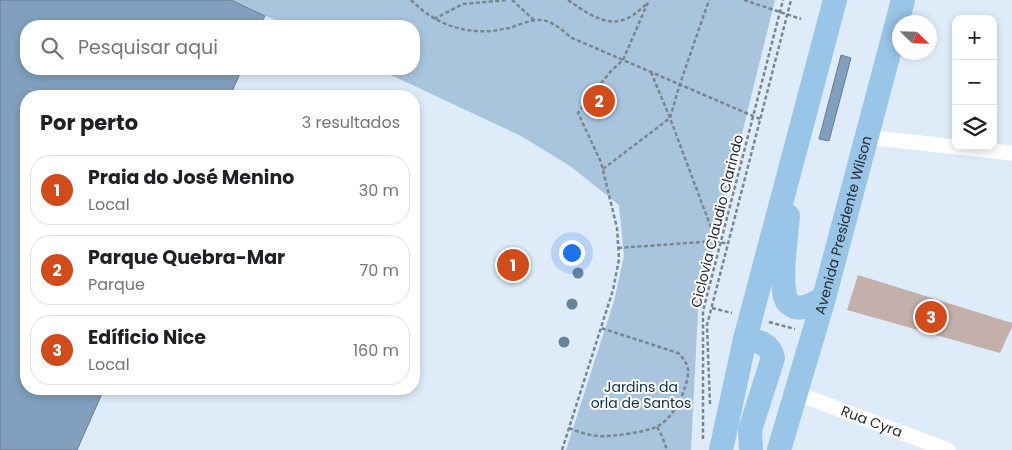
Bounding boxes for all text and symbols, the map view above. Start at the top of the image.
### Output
north arrow [892,15,937,60]
map controls [952,15,997,150]
button: + [952,15,997,60]
search box [20,20,420,75]
icon: search [38,34,66,62]
text: Pesquisar aqui [78,34,218,61]
button: − [952,60,997,105]
pin: 2 [583,82,615,120]
button: layers [952,105,997,150]
text: Por perto [40,108,138,137]
text: 3 resultados [302,111,400,134]
street label: Ciclovia Claudio Clarindo [686,132,748,310]
street label: Avenida Presidente Wilson [810,133,877,317]
text: Praia do José Menino [88,164,294,191]
text: 1 [54,179,60,202]
text: 30 m [359,179,399,202]
text: Local [88,193,130,216]
your location [559,240,585,266]
text: Parque Quebra-Mar [88,244,285,271]
pin: 1 [497,246,529,284]
text: 2 [52,259,62,282]
text: 70 m [359,259,399,282]
text: Parque [88,273,145,296]
pin: 3 [915,298,947,336]
text: Edíficio Nice [88,324,206,351]
text: 3 [52,339,62,362]
text: 160 m [353,339,399,362]
text: Local [88,353,130,376]
park label: Jardins da orla de Santos [591,377,691,413]
street label: Rua Cyra [838,401,905,442]

